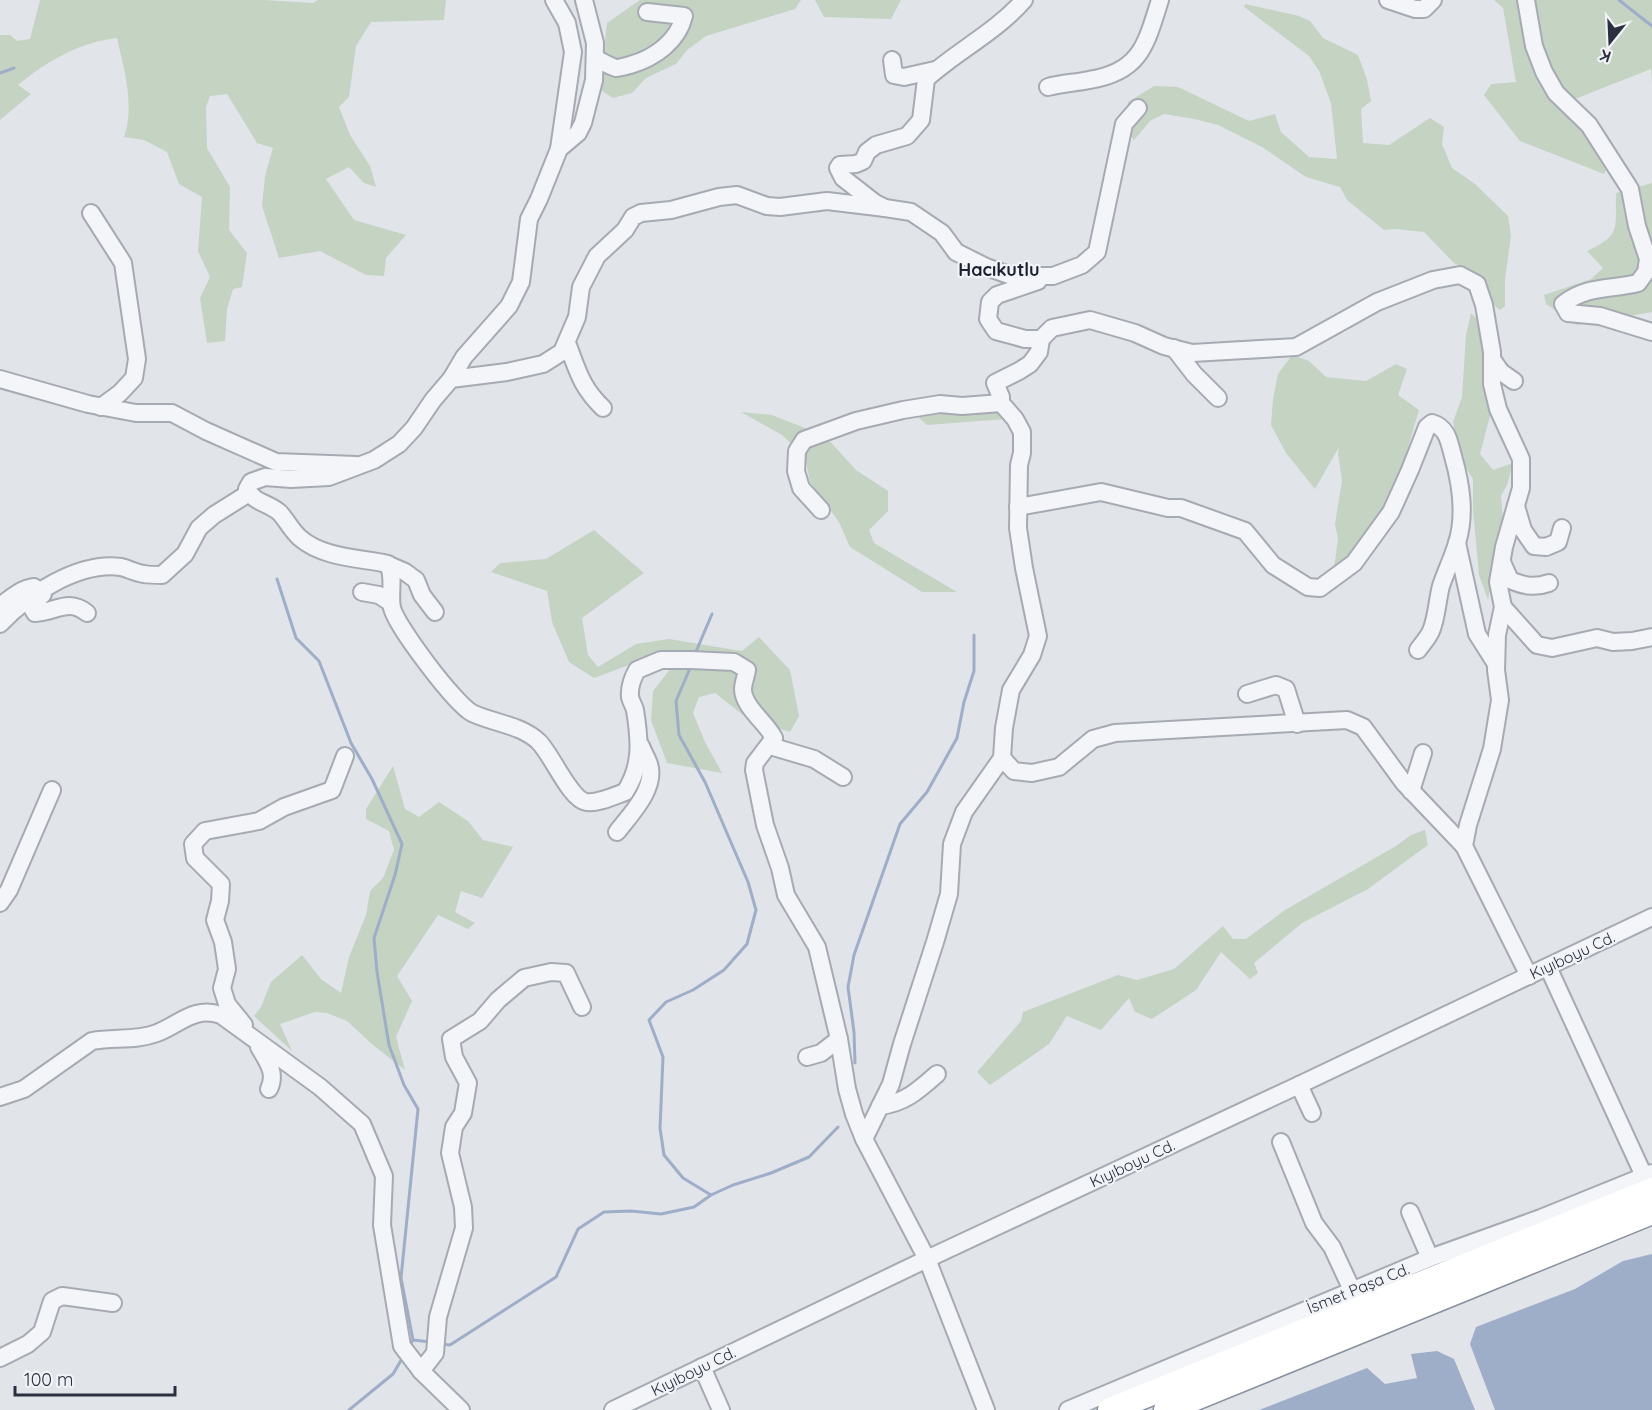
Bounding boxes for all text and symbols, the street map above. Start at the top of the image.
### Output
north arrow [1580,12,1640,72]
text: K [1597,45,1613,67]
district label: Hacıkutlu [958,258,1040,281]
street label: Kıyıboyu Cd. [1526,927,1618,983]
street label: Kıyıboyu Cd. [1086,1135,1178,1191]
street label: İsmet Paşa Cd. [1304,1258,1412,1318]
street label: Kıyıboyu Cd. [647,1342,739,1400]
scale bar [15,1359,176,1397]
text: 100 m [24,1368,73,1391]

